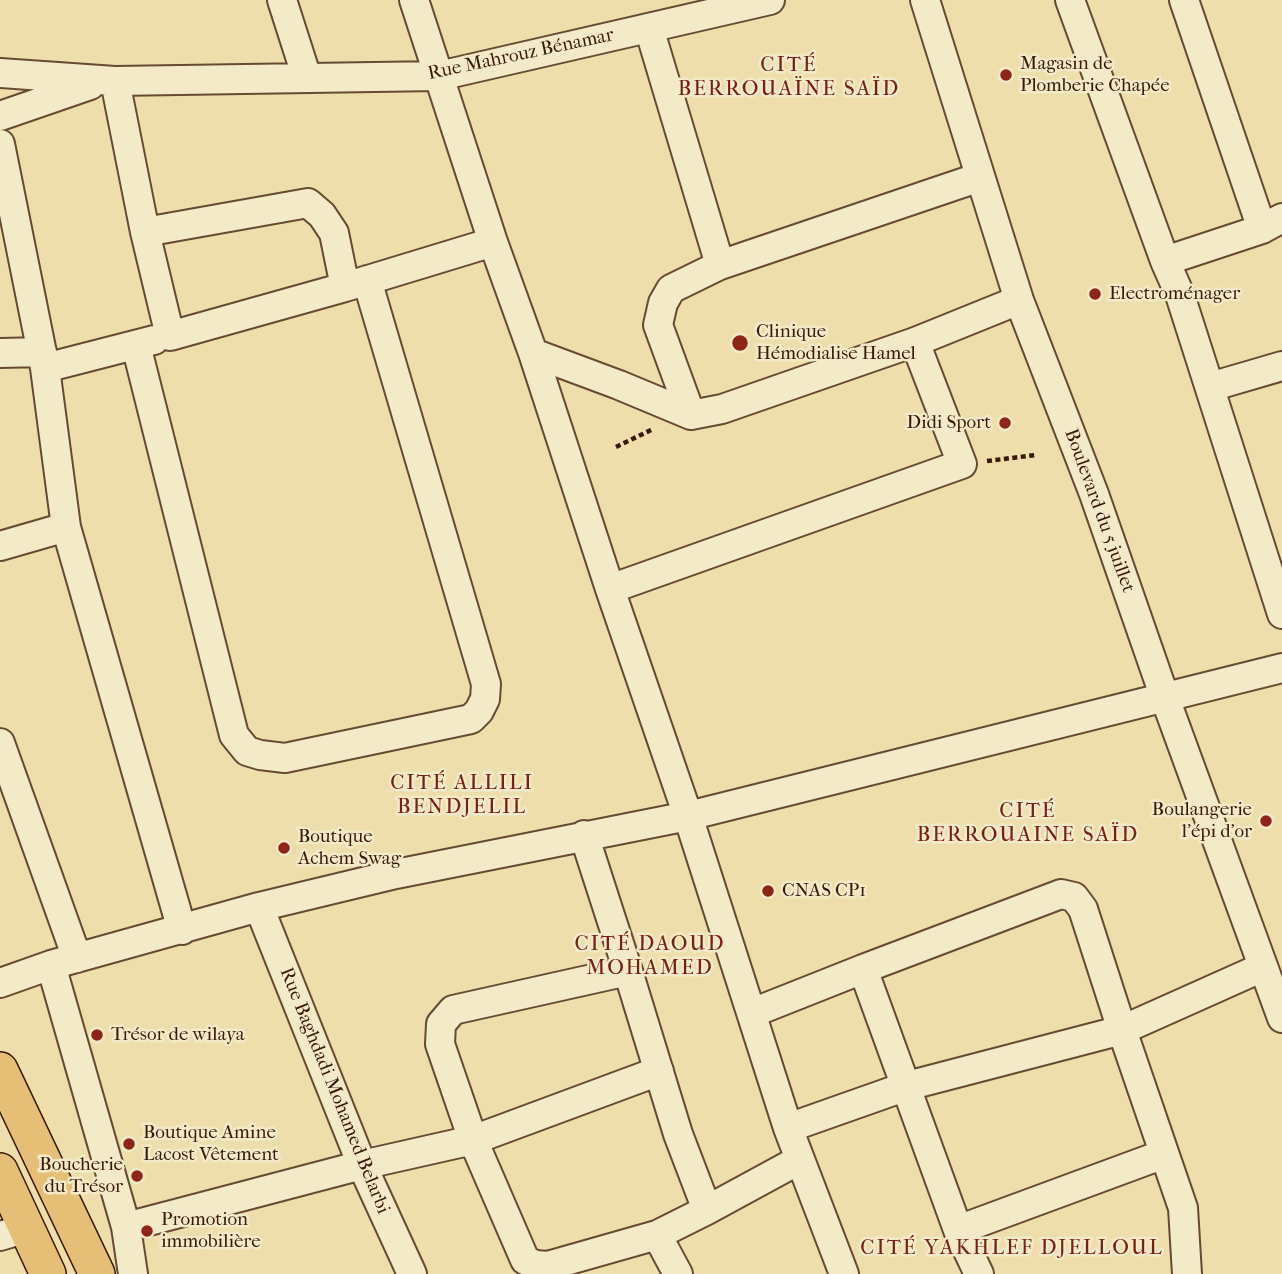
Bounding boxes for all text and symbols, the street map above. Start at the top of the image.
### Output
street label: Rue Mahrouz Bénamar [426,24,616,86]
district label: CITÉ BERROUAÏNE SAÏD [680,53,898,103]
place label: Magasin de Plomberie Chapée [1020,53,1170,97]
marker: Magasin de Plomberie Chapée [998,67,1014,83]
place label: Electroménager [1109,283,1240,305]
marker: Electroménager [1087,286,1103,302]
place label: Clinique Hémodialise Hamel [756,321,916,365]
marker: Clinique Hémodialise Hamel [730,333,750,353]
place label: Didi Sport [906,412,991,434]
marker: Didi Sport [997,415,1013,431]
street label: Boulevard du 5 juillet [1059,426,1139,596]
district label: CITÉ ALLILI BENDJELIL [392,771,532,821]
district label: CITÉ BERROUAINE SAÏD [919,799,1137,849]
place label: Boulangerie l'épi d'or [1152,799,1252,843]
marker: Boulangerie l'épi d'or [1258,813,1274,829]
place label: Boutique Achem Swag [298,826,401,870]
marker: Boutique Achem Swag [276,840,292,856]
place label: CNAS CP1 [782,880,866,902]
marker: CNAS CP1 [760,883,776,899]
district label: CITÉ DAOUD MOHAMED [576,932,724,982]
street label: Rue Baghdadi Mohamed Belarbi [274,965,394,1217]
place label: Trésor de wilaya [111,1024,245,1046]
marker: Trésor de wilaya [89,1027,105,1043]
place label: Boutique Amine Lacost Vêtement [143,1122,279,1166]
marker: Boutique Amine Lacost Vêtement [121,1136,137,1152]
place label: Boucherie du Trésor [39,1154,123,1198]
marker: Boucherie du Trésor [129,1168,145,1184]
place label: Promotion immobilière [161,1209,261,1253]
marker: Promotion immobilière [139,1223,155,1239]
district label: CITÉ YAKHLEF DJELLOUL [863,1236,1161,1262]

